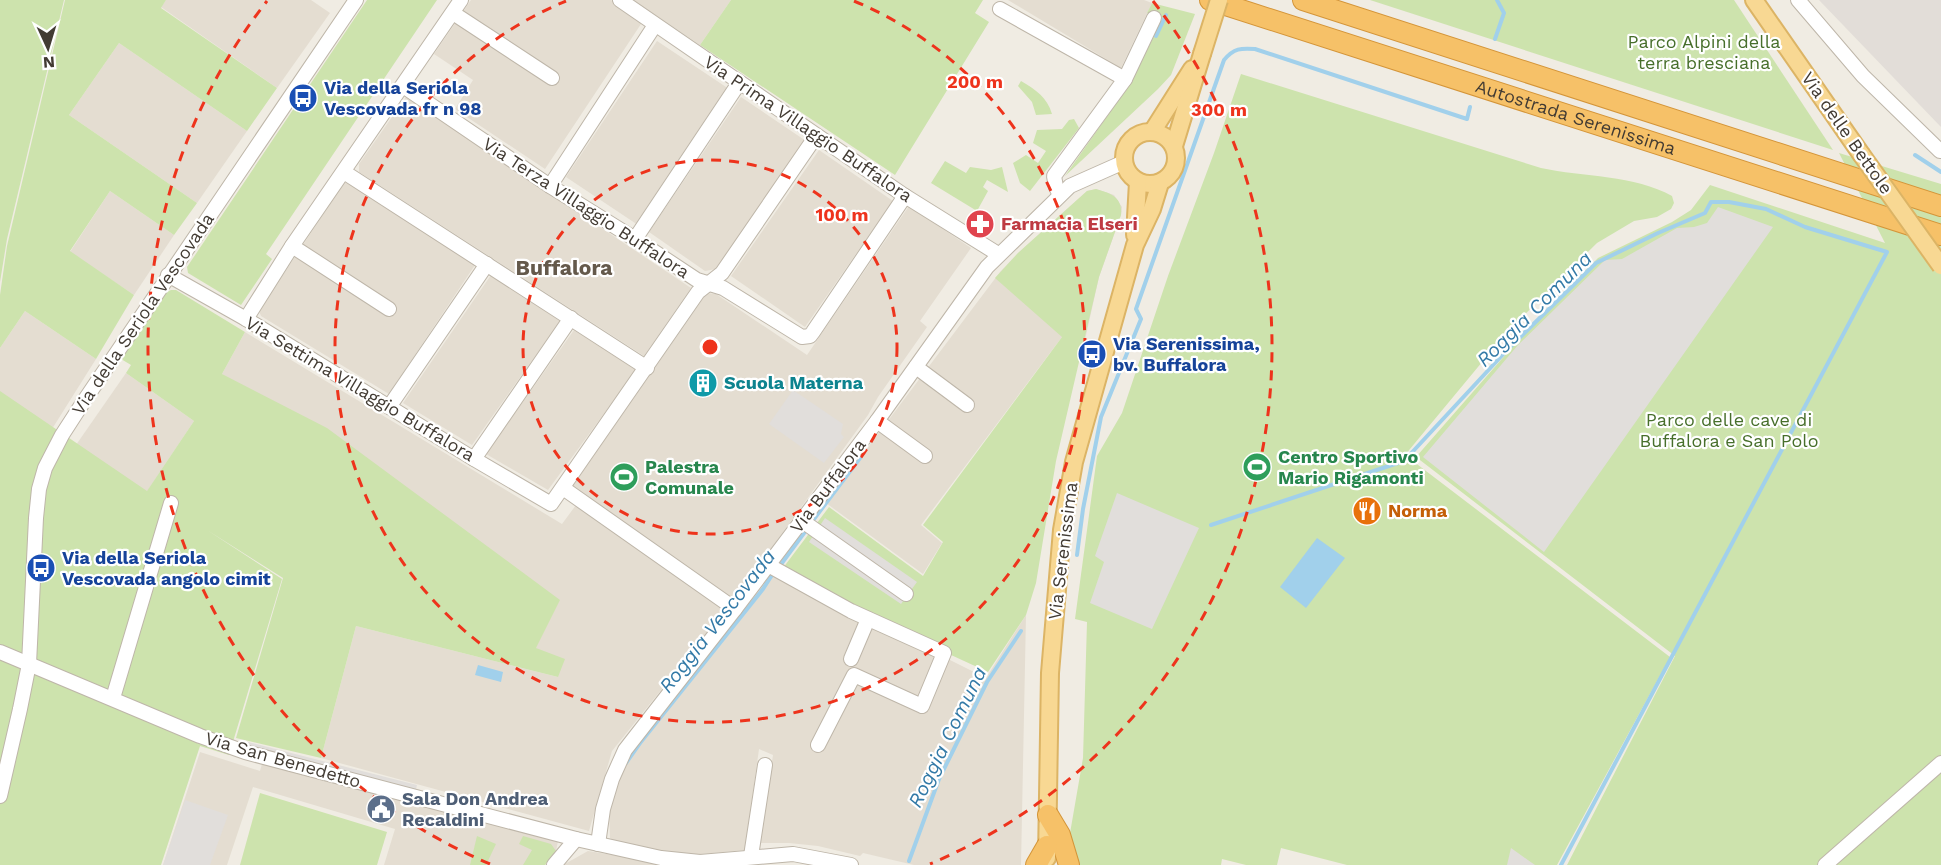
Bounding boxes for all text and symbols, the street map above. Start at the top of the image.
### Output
north arrow [18,18,78,78]
park label: Parco Alpini della terra bresciana [1628,31,1780,73]
street label: Via Prima Villaggio Buffalora [700,51,916,206]
text: N [42,53,56,72]
street label: Via delle Bettole [1797,68,1897,198]
text: 200 m [947,71,1003,92]
street label: Autostrada Serenissima [1473,75,1679,159]
place label: Via della Seriola Vescovada fr n 98 [324,77,482,119]
bus stop icon: Via della Seriola Vescovada fr n 98 [287,82,319,114]
text: 300 m [1191,99,1247,120]
street label: Via Terza Villaggio Buffalora [478,132,694,284]
text: 100 m [815,204,869,225]
pharmacy icon: Farmacia Elseri [964,208,996,240]
street label: Via della Seriola Vescovada [67,209,218,419]
place label: Farmacia Elseri [1001,213,1138,234]
water label: Roggia Comuna [1471,246,1597,372]
district label: Buffalora [516,255,612,281]
street label: Via Settima Villaggio Buffalora [242,312,479,466]
place label: Via Serenissima, bv. Buffalora [1113,333,1260,375]
centre of rings [700,337,720,357]
bus stop icon: Via Serenissima, bv. Buffalora [1076,338,1108,370]
building icon: Scuola Materna [687,367,719,399]
place label: Scuola Materna [724,372,864,393]
park label: Parco delle cave di Buffalora e San Polo [1639,409,1819,451]
street label: Via Buffalora [785,434,870,537]
place label: Centro Sportivo Mario Rigamonti [1278,446,1424,488]
sports icon: Centro Sportivo Mario Rigamonti [1241,451,1273,483]
place label: Palestra Comunale [645,456,734,498]
sports icon: Palestra Comunale [608,461,640,493]
street label: Via Serenissima [1044,481,1081,621]
restaurant icon: Norma [1351,495,1383,527]
place label: Norma [1388,500,1448,521]
water label: Roggia Vescovada [654,545,780,697]
place label: Via della Seriola Vescovada angolo cimit [62,547,271,589]
bus stop icon: Via della Seriola Vescovada angolo cimit [25,552,57,584]
water label: Roggia Comuna [903,663,991,811]
street label: Via San Benedetto [203,727,363,792]
place label: Sala Don Andrea Recaldini [402,788,549,830]
public building icon: Sala Don Andrea Recaldini [365,793,397,825]

